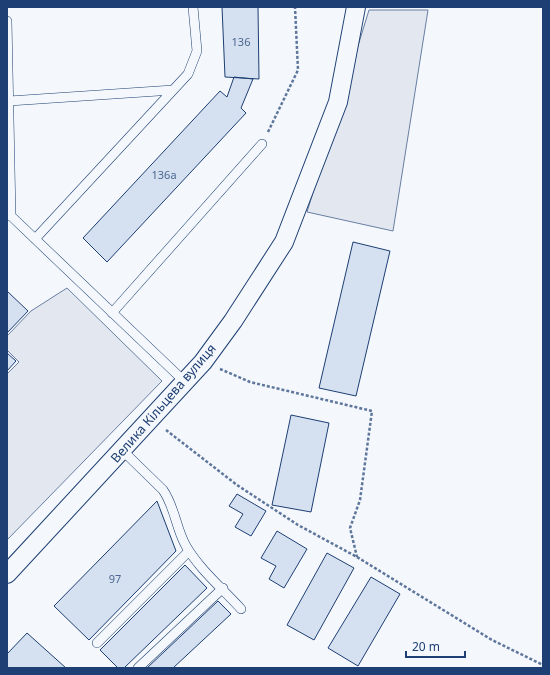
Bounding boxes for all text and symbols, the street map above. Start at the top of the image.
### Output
house number: 136 [232,34,250,49]
house number: 136а [152,167,177,182]
street label: Велика Кільцева вулиця [106,340,220,466]
house number: 97 [109,571,121,586]
scale bar [406,633,465,659]
text: 20 m [412,638,440,655]

